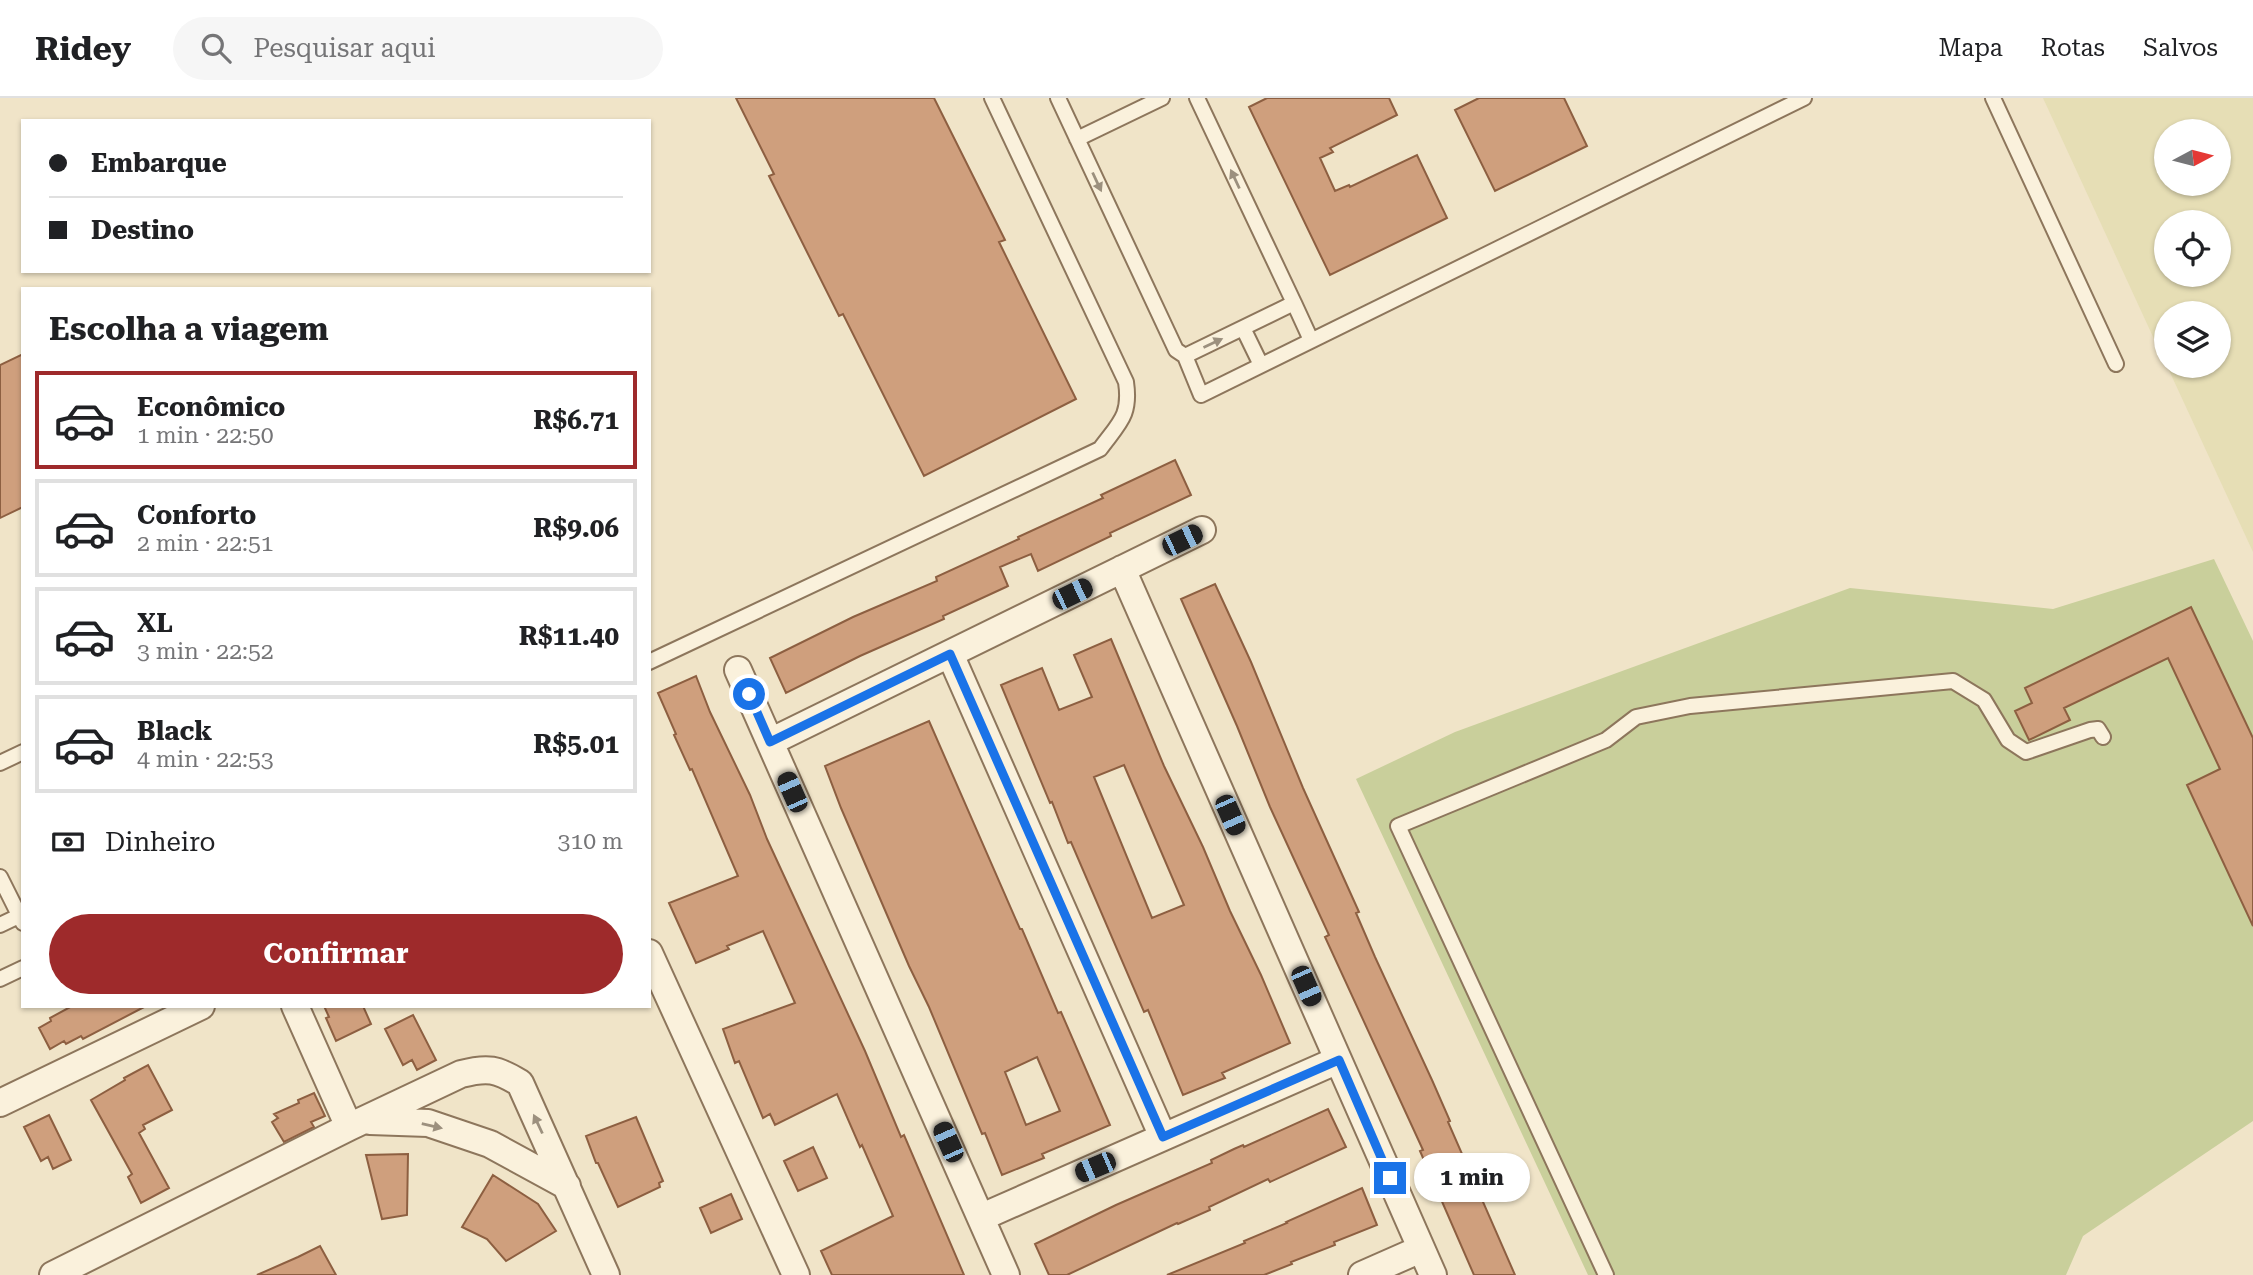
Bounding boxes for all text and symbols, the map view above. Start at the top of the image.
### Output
search box [173,17,663,80]
text: Ridey [35,29,131,68]
icon: search [197,29,235,67]
text: Pesquisar aqui [253,33,435,63]
text: Mapa [1939,34,2003,62]
text: Rotas [2041,34,2105,62]
text: Salvos [2143,34,2218,62]
north arrow [2154,119,2231,196]
map controls [2154,119,2231,378]
text: Embarque [91,148,227,178]
one-way arrow [1230,169,1241,189]
one-way arrow [1091,172,1103,192]
button: locate [2154,210,2231,287]
text: Destino [91,215,194,245]
button: layers [2154,301,2231,378]
text: Escolha a viagem [49,310,329,348]
one-way arrow [1203,337,1223,348]
icon: car [53,389,116,452]
text: Econômico [137,392,285,422]
text: R$6.71 [533,405,619,435]
text: 1 min · 22:50 [137,422,274,449]
icon: car [53,497,116,560]
text: Conforto [137,500,256,530]
text: R$9.06 [533,513,619,543]
car [1159,521,1206,559]
text: 2 min · 22:51 [137,530,274,557]
car [1049,575,1096,613]
icon: car [53,605,116,668]
text: XL [137,608,173,638]
text: R$11.40 [519,621,619,651]
text: 3 min · 22:52 [137,638,274,665]
route start [733,678,765,710]
icon: car [53,713,116,776]
text: Black [137,716,212,746]
text: R$5.01 [533,729,619,759]
text: 4 min · 22:53 [137,746,274,773]
car [774,769,811,815]
car [1212,792,1249,838]
icon: cash [49,823,87,861]
text: Dinheiro [105,827,216,857]
text: 310 m [558,828,623,855]
button: Confirmar [49,914,623,994]
car [1288,963,1325,1009]
one-way arrow [533,1114,544,1135]
car [930,1119,967,1165]
one-way arrow [421,1120,443,1131]
car [1072,1149,1119,1185]
callout: 1 min [1414,1154,1530,1202]
route end [1374,1162,1406,1194]
text: 1 min [1440,1164,1504,1191]

